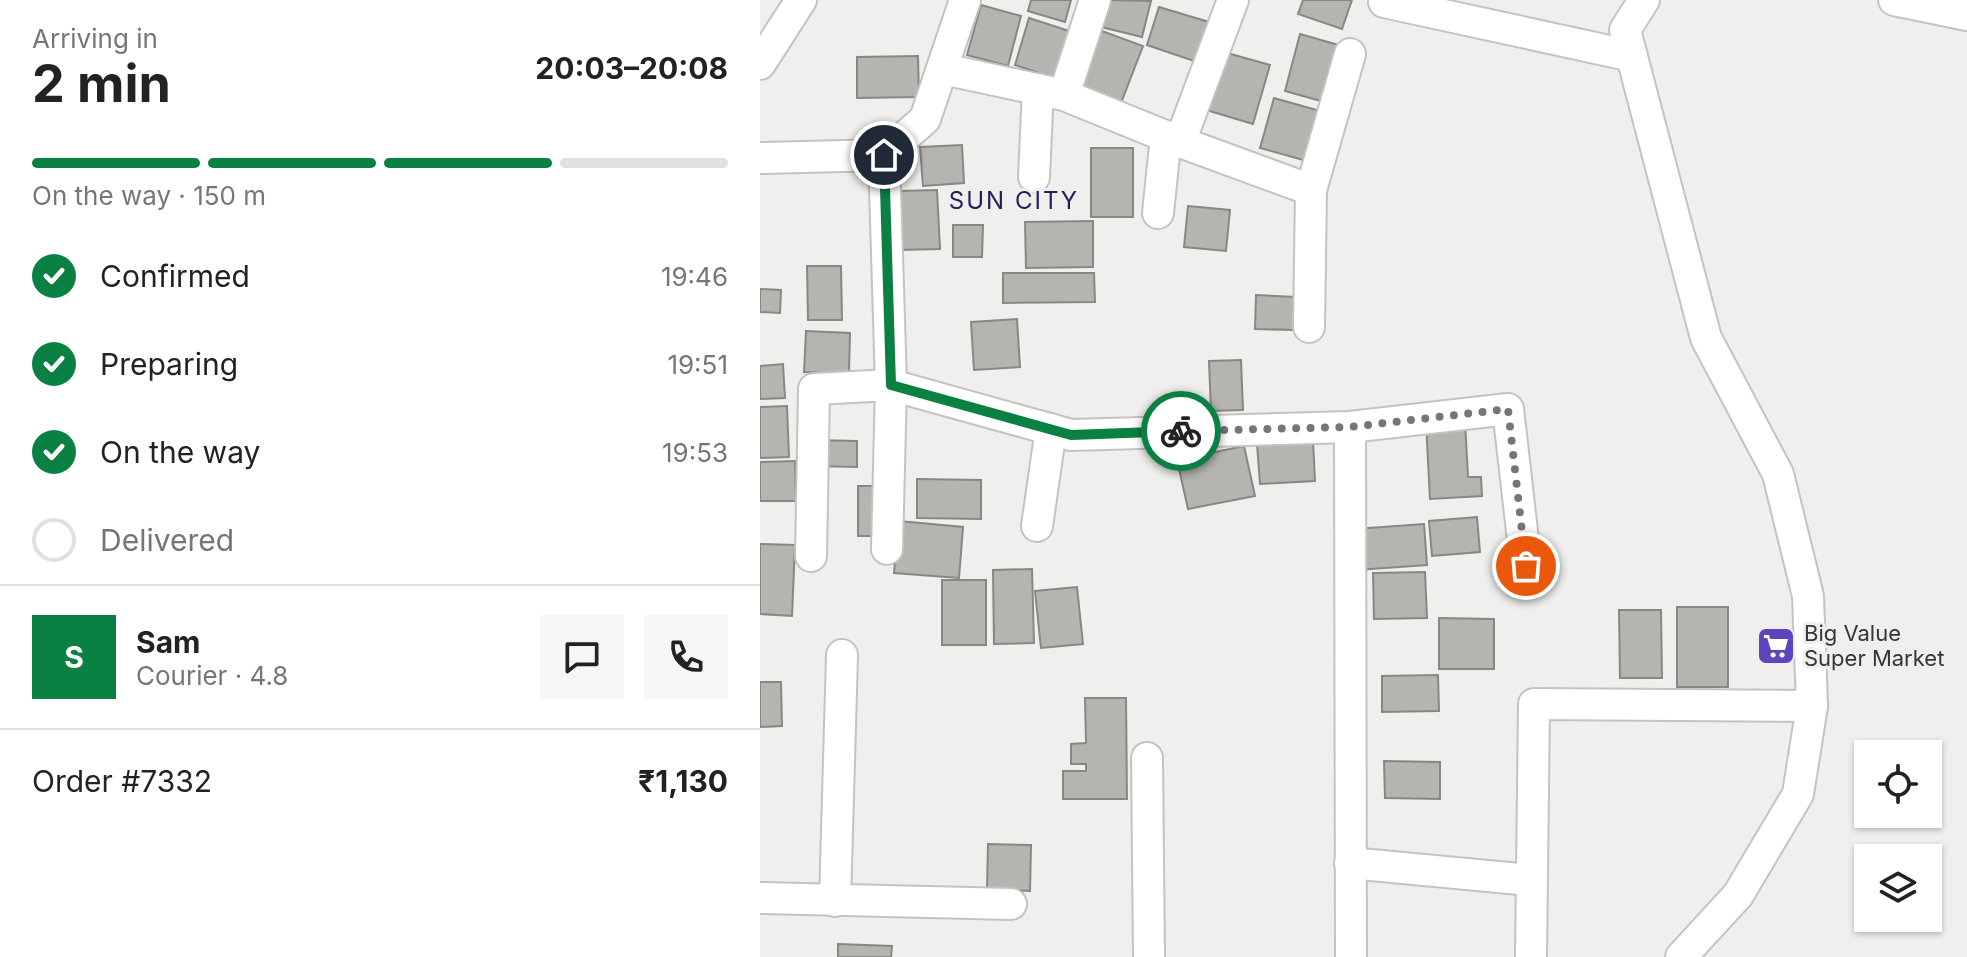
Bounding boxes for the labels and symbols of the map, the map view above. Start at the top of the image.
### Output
pin [850,121,918,189]
district label: SUN CITY [949,186,1079,215]
courier [1141,391,1221,471]
pin [1492,532,1560,600]
place label: Big Value Super Market [1804,620,1944,671]
supermarket icon: Big Value Super Market [1755,625,1797,667]

